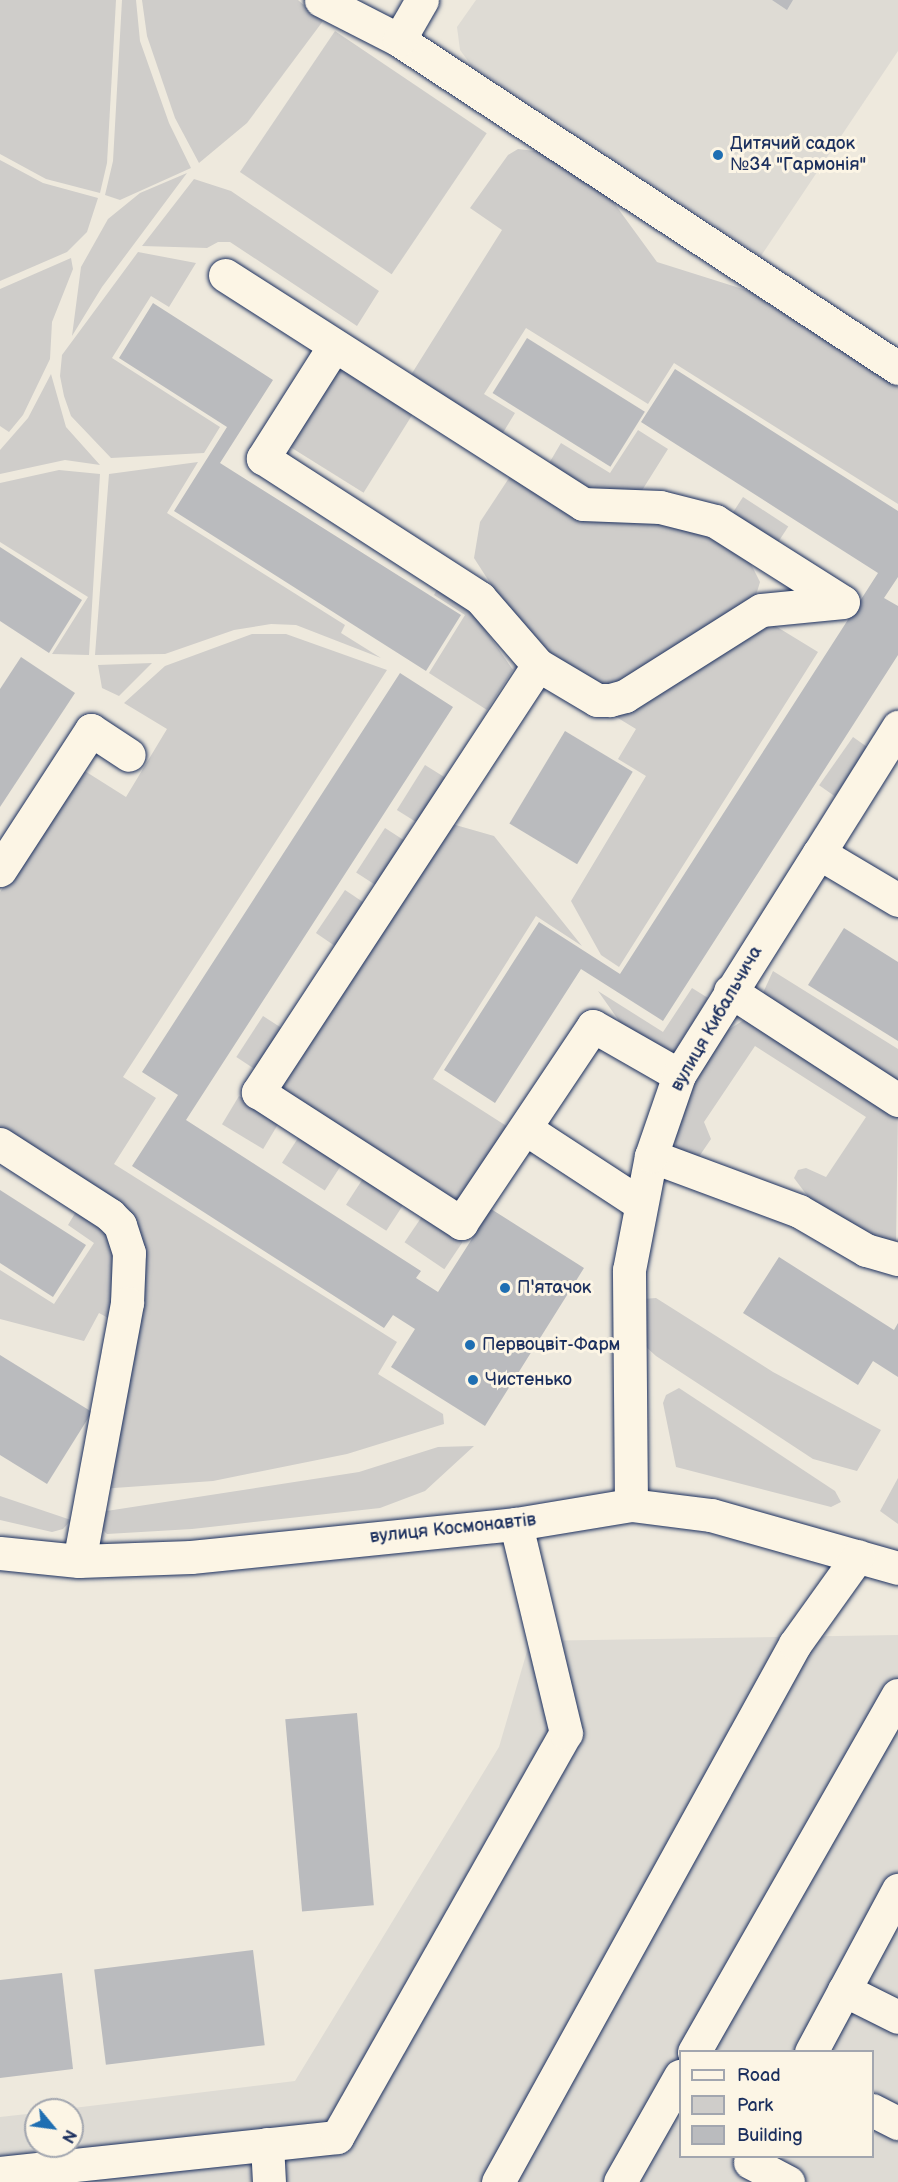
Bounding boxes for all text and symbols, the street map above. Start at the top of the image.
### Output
place label: Дитячий садок №34 "Гармонія" [730,134,866,176]
marker: Дитячий садок №34 "Гармонія" [711,148,725,162]
street label: вулиця Кибальчича [667,943,767,1095]
place label: П'ятачок [517,1277,591,1299]
marker: П'ятачок [498,1281,512,1295]
place label: Первоцвіт-Фарм [482,1334,620,1356]
marker: Первоцвіт-Фарм [463,1338,477,1352]
place label: Чистенько [485,1369,572,1391]
marker: Чистенько [466,1373,480,1387]
street label: вулиця Космонавтів [369,1510,537,1548]
legend [679,2050,874,2158]
text: Road [737,2065,781,2086]
text: Park [737,2095,773,2116]
north arrow [24,2098,84,2158]
text: Building [737,2125,803,2146]
text: N [57,2126,80,2146]

